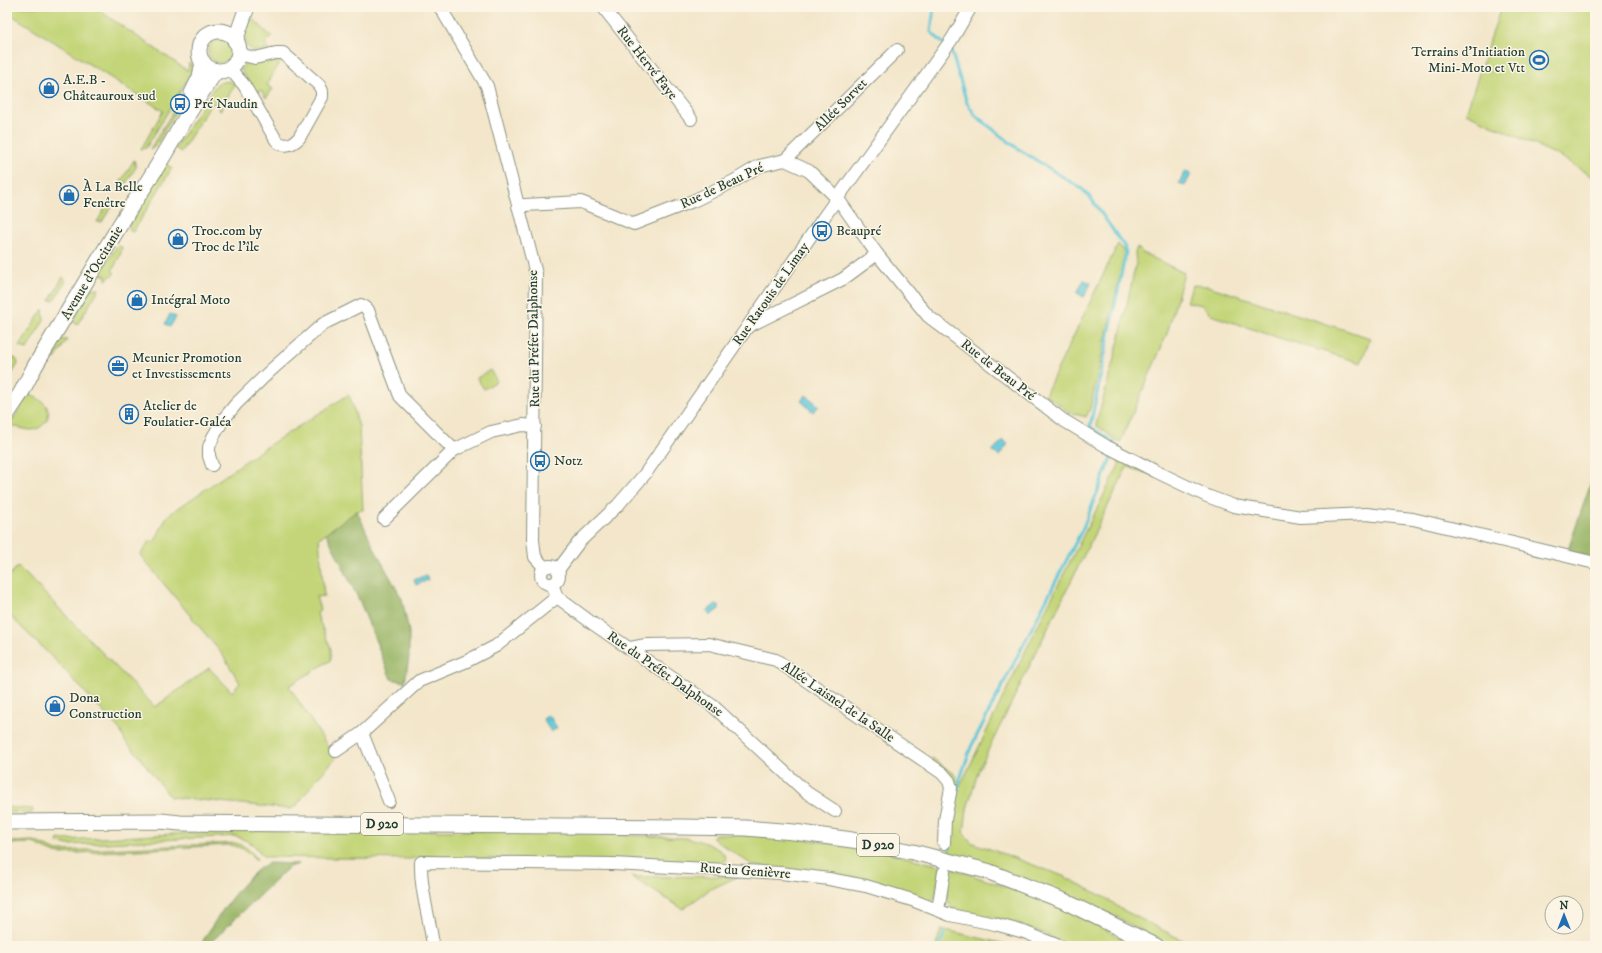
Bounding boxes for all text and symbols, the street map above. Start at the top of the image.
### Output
street label: Rue Hervé Faye [613,22,682,104]
place label: Terrains d'Initiation Mini-Moto et Vtt [1412,43,1526,77]
sports icon: Terrains d'Initiation Mini-Moto et Vtt [1528,49,1550,71]
place label: A.E.B - Châteauroux sud [63,71,156,105]
street label: Allée Sorvet [811,74,872,135]
shop icon: A.E.B - Châteauroux sud [38,77,60,99]
bus stop icon: Pré Naudin [169,93,191,115]
place label: Pré Naudin [194,95,259,113]
street label: Rue de Beau Pré [677,159,767,213]
place label: À La Belle Fenêtre [83,178,143,212]
shop icon: À La Belle Fenêtre [58,184,80,206]
bus stop icon: Beaupré [811,220,833,242]
street label: Avenue d'Occitanie [57,222,127,323]
place label: Troc.com by Troc de l'île [192,222,262,256]
place label: Beaupré [836,222,882,240]
shop icon: Troc.com by Troc de l'île [167,228,189,250]
street label: Rue Ratouis de Limay [729,239,814,349]
street label: Rue du Préfet Dalphonse [524,270,544,408]
shop icon: Intégral Moto [126,289,148,311]
place label: Intégral Moto [151,291,230,309]
street label: Rue de Beau Pré [957,335,1039,405]
place label: Meunier Promotion et Investissements [132,349,242,383]
office icon: Meunier Promotion et Investissements [107,355,129,377]
place label: Atelier de Foulatier-Galéa [143,397,231,431]
building icon: Atelier de Foulatier-Galéa [118,403,140,425]
bus stop icon: Notz [529,450,551,472]
place label: Notz [554,452,583,470]
street label: Rue du Préfet Dalphonse [603,627,727,721]
street label: Allée Laisnel de la Salle [778,657,898,747]
place label: Dona Construction [69,689,142,723]
shop icon: Dona Construction [44,695,66,717]
road number: D 920 [361,813,403,835]
road number: D 920 [857,834,899,856]
street label: Rue du Genièvre [699,859,791,883]
north arrow [1544,895,1584,935]
text: N [1559,899,1569,913]

